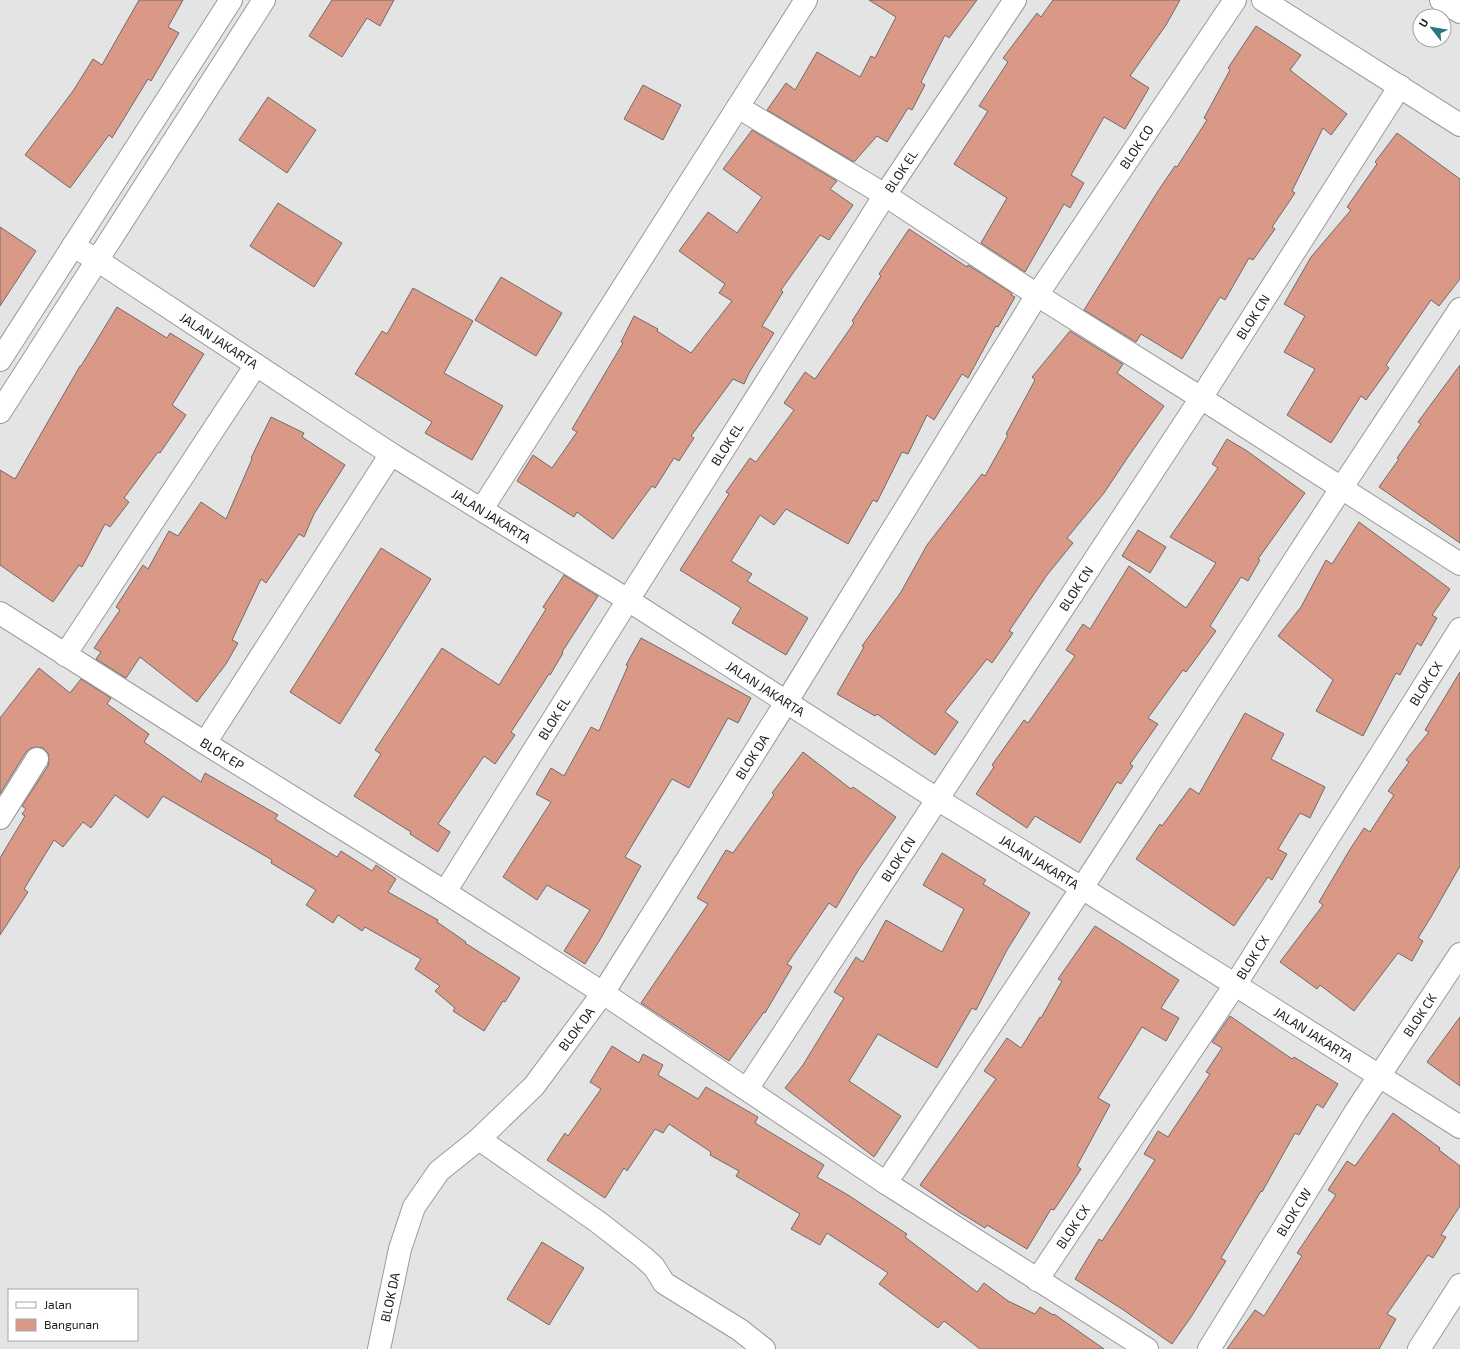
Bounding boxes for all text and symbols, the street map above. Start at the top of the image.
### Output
north arrow [1412,8,1452,48]
text: U [1415,16,1431,29]
street label: BLOK CO [1116,122,1157,172]
street label: BLOK EL [881,147,921,195]
street label: BLOK CN [1232,291,1273,342]
street label: JALAN JAKARTA [177,309,261,372]
street label: BLOK EL [707,420,746,469]
street label: JALAN JAKARTA [449,485,534,546]
street label: BLOK CN [1055,563,1096,614]
street label: JALAN JAKARTA [723,657,808,720]
street label: BLOK CX [1406,658,1445,708]
street label: BLOK EL [534,694,573,743]
street label: BLOK DA [732,731,772,782]
street label: BLOK EP [197,734,247,773]
street label: JALAN JAKARTA [997,831,1082,892]
street label: BLOK CN [878,834,918,885]
street label: BLOK CX [1233,932,1272,982]
street label: BLOK CK [1400,990,1440,1040]
street label: BLOK DA [555,1004,598,1054]
street label: JALAN JAKARTA [1271,1004,1356,1065]
street label: BLOK CW [1273,1185,1314,1239]
street label: BLOK CX [1052,1202,1093,1252]
street label: BLOK DA [377,1271,403,1323]
legend [8,1289,138,1341]
text: Jalan [44,1297,72,1311]
text: Bangunan [44,1317,99,1331]

